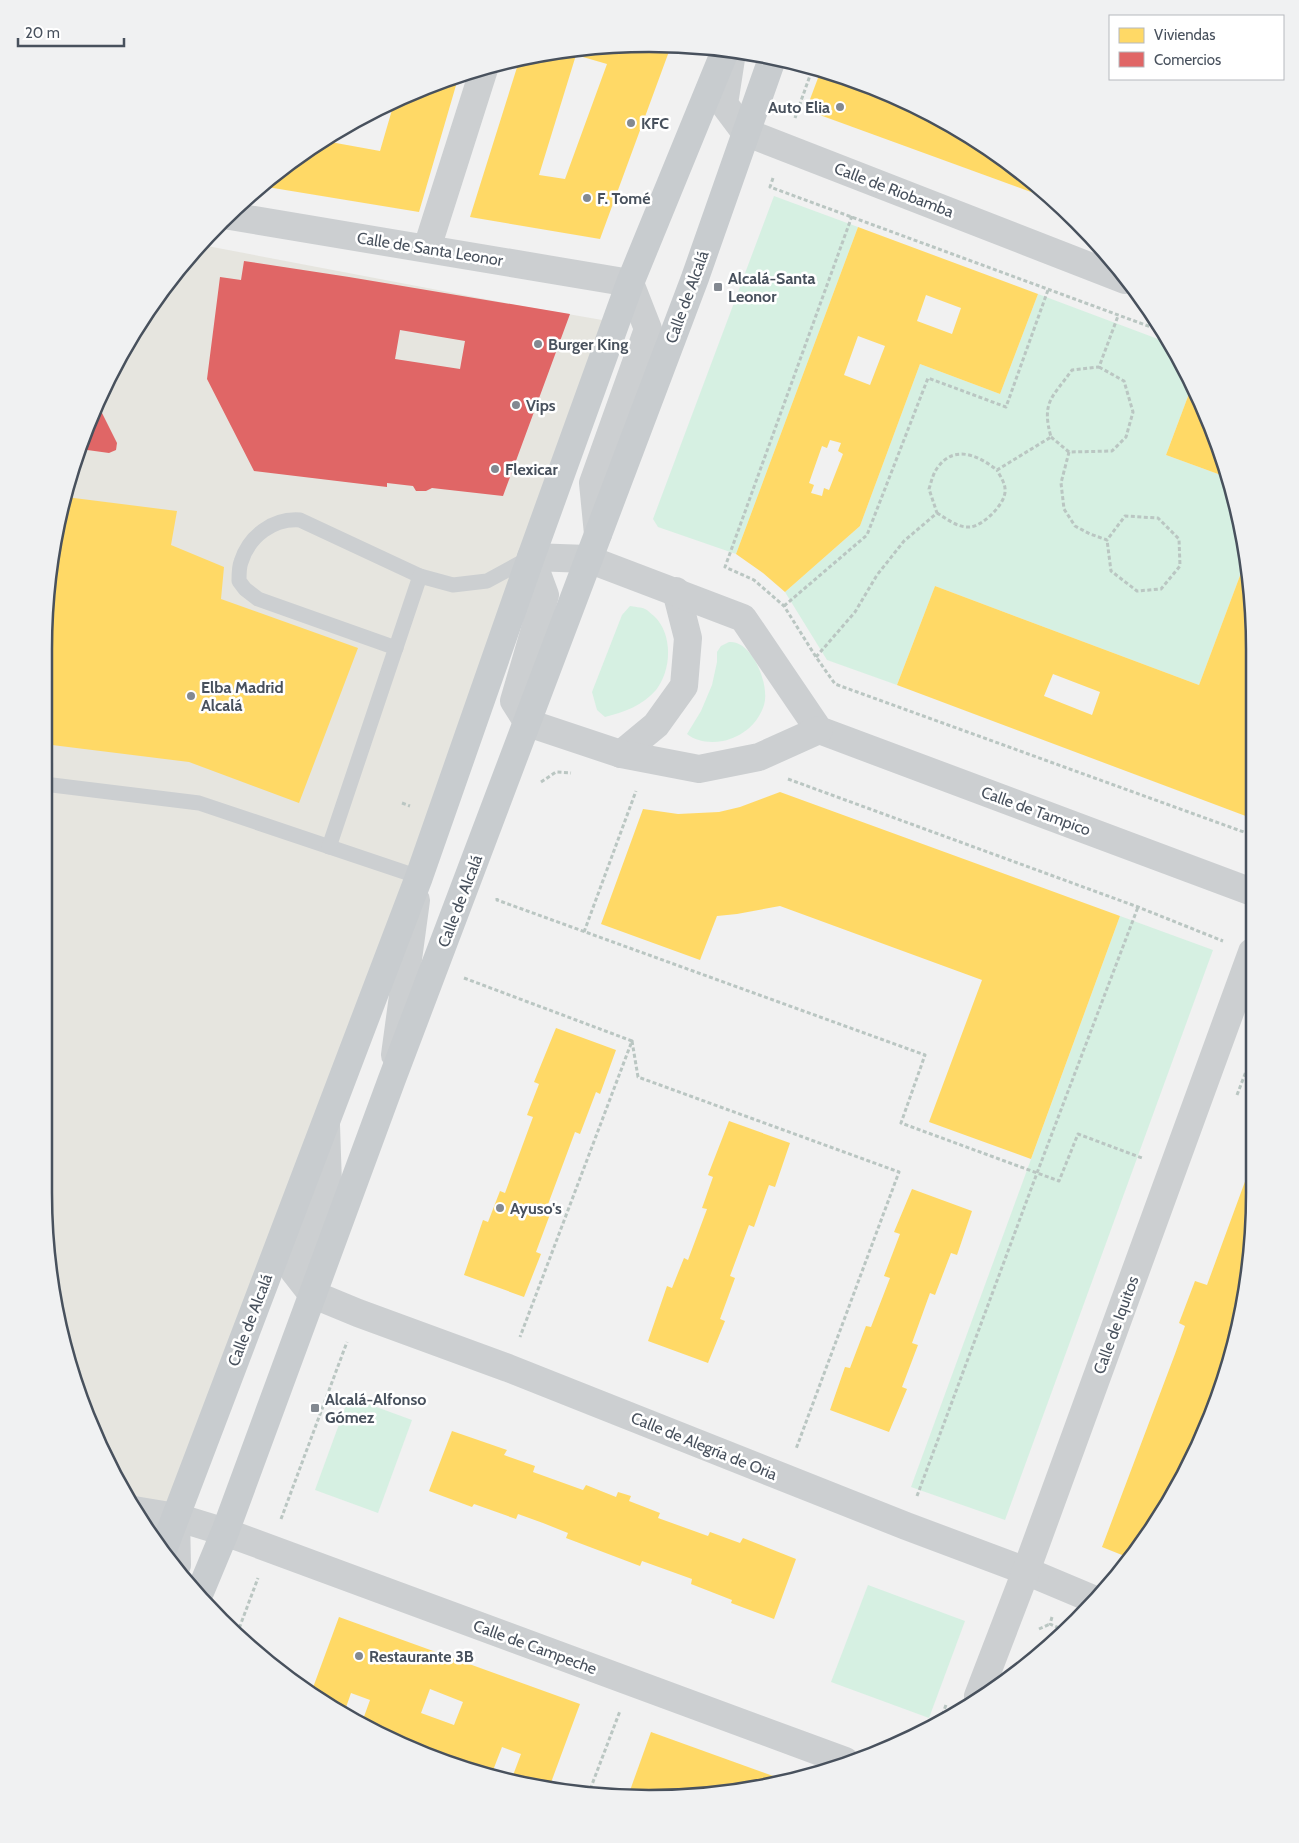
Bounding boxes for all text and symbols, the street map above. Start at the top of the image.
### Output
scale bar [18,15,124,47]
legend [1109,15,1284,80]
text: 20 m [25,24,60,42]
text: Viviendas [1154,26,1215,44]
text: Comercios [1154,51,1221,69]
place label: Auto Elia [768,98,830,117]
marker: Auto Elia [834,101,846,113]
place label: KFC [641,114,669,133]
marker: KFC [625,117,637,129]
street label: Calle de Riobamba [832,158,957,222]
place label: F. Tomé [597,189,651,208]
marker: F. Tomé [581,192,593,204]
street label: Calle de Santa Leonor [356,228,505,270]
street label: Calle de Alcalá [661,248,713,346]
place label: Alcalá-Santa Leonor [728,269,816,306]
marker: Alcalá-Santa Leonor [712,281,724,293]
place label: Burger King [548,335,628,354]
marker: Burger King [532,338,544,350]
place label: Vips [526,396,556,415]
marker: Vips [510,399,522,411]
place label: Flexicar [505,460,559,479]
marker: Flexicar [489,463,501,475]
place label: Elba Madrid Alcalá [201,678,284,715]
marker: Elba Madrid Alcalá [185,690,197,702]
street label: Calle de Tampico [979,782,1093,840]
street label: Calle de Alcalá [434,852,486,950]
place label: Ayuso's [510,1199,562,1218]
marker: Ayuso's [494,1202,506,1214]
street label: Calle de Alcalá [224,1271,276,1369]
street label: Calle de Iquitos [1089,1273,1143,1377]
place label: Alcalá-Alfonso Gómez [325,1390,426,1427]
marker: Alcalá-Alfonso Gómez [309,1402,321,1414]
street label: Calle de Alegría de Oria [628,1408,780,1484]
street label: Calle de Campeche [471,1616,599,1678]
place label: Restaurante 3B [369,1647,474,1666]
marker: Restaurante 3B [353,1650,365,1662]

